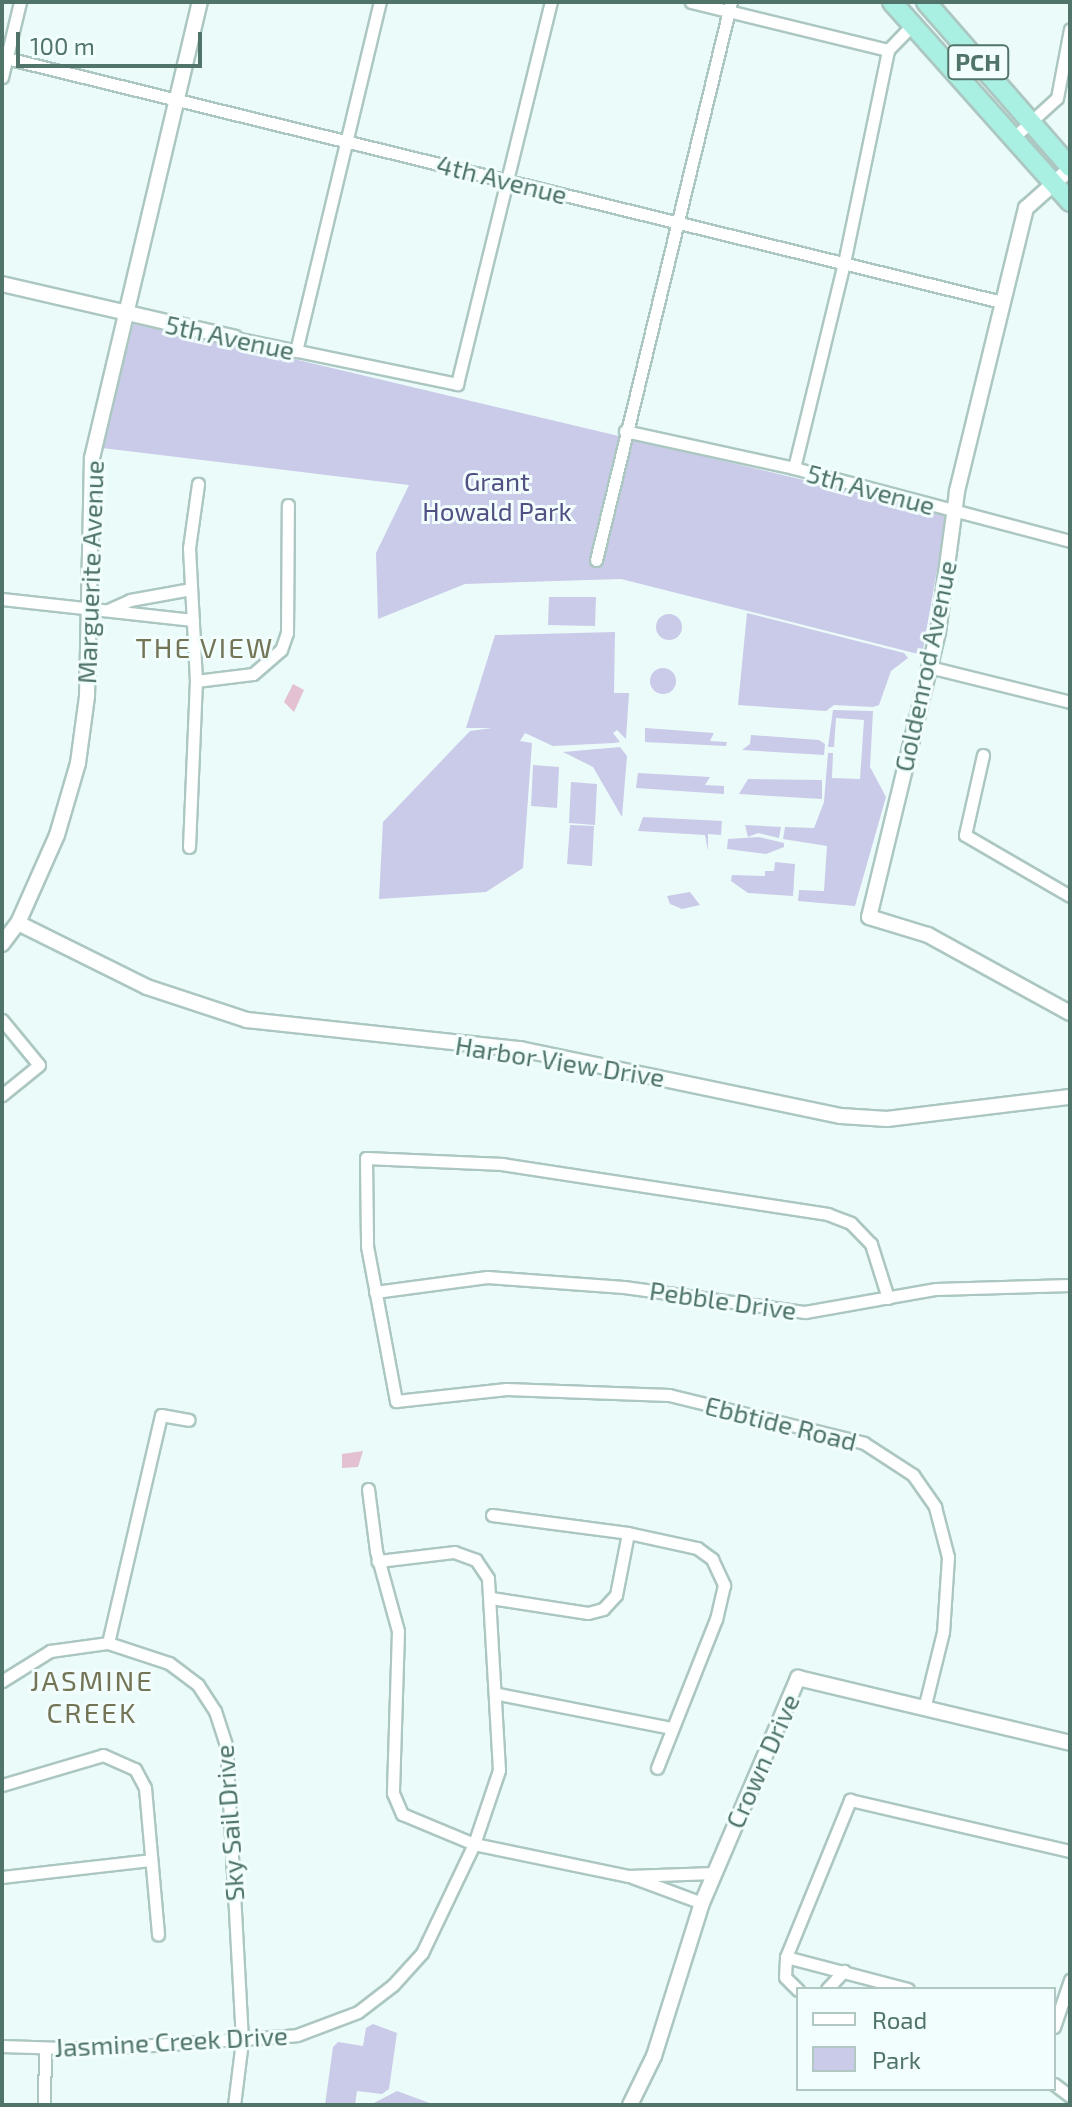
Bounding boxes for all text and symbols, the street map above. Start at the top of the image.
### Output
scale bar [20,16,206,66]
text: 100 m [30,31,95,60]
road number: PCH [946,42,1010,82]
street label: 4th Avenue [433,148,571,210]
street label: 5th Avenue [162,308,298,366]
street label: 5th Avenue [803,457,939,521]
street label: Marguerite Avenue [70,459,110,685]
park label: Grant Howald Park [422,465,572,526]
street label: Goldenrod Avenue [887,557,963,775]
district label: THE VIEW [135,630,275,664]
street label: Harbor View Drive [452,1029,668,1093]
street label: Pebble Drive [648,1274,798,1326]
street label: Ebbtide Road [702,1389,860,1457]
district label: JASMINE CREEK [30,1663,154,1729]
street label: Crown Drive [719,1689,805,1833]
street label: Sky Sail Drive [208,1743,250,1903]
legend [796,1987,1056,2091]
text: Road [872,2005,927,2034]
street label: Jasmine Creek Drive [53,2019,289,2063]
text: Park [872,2045,921,2074]

